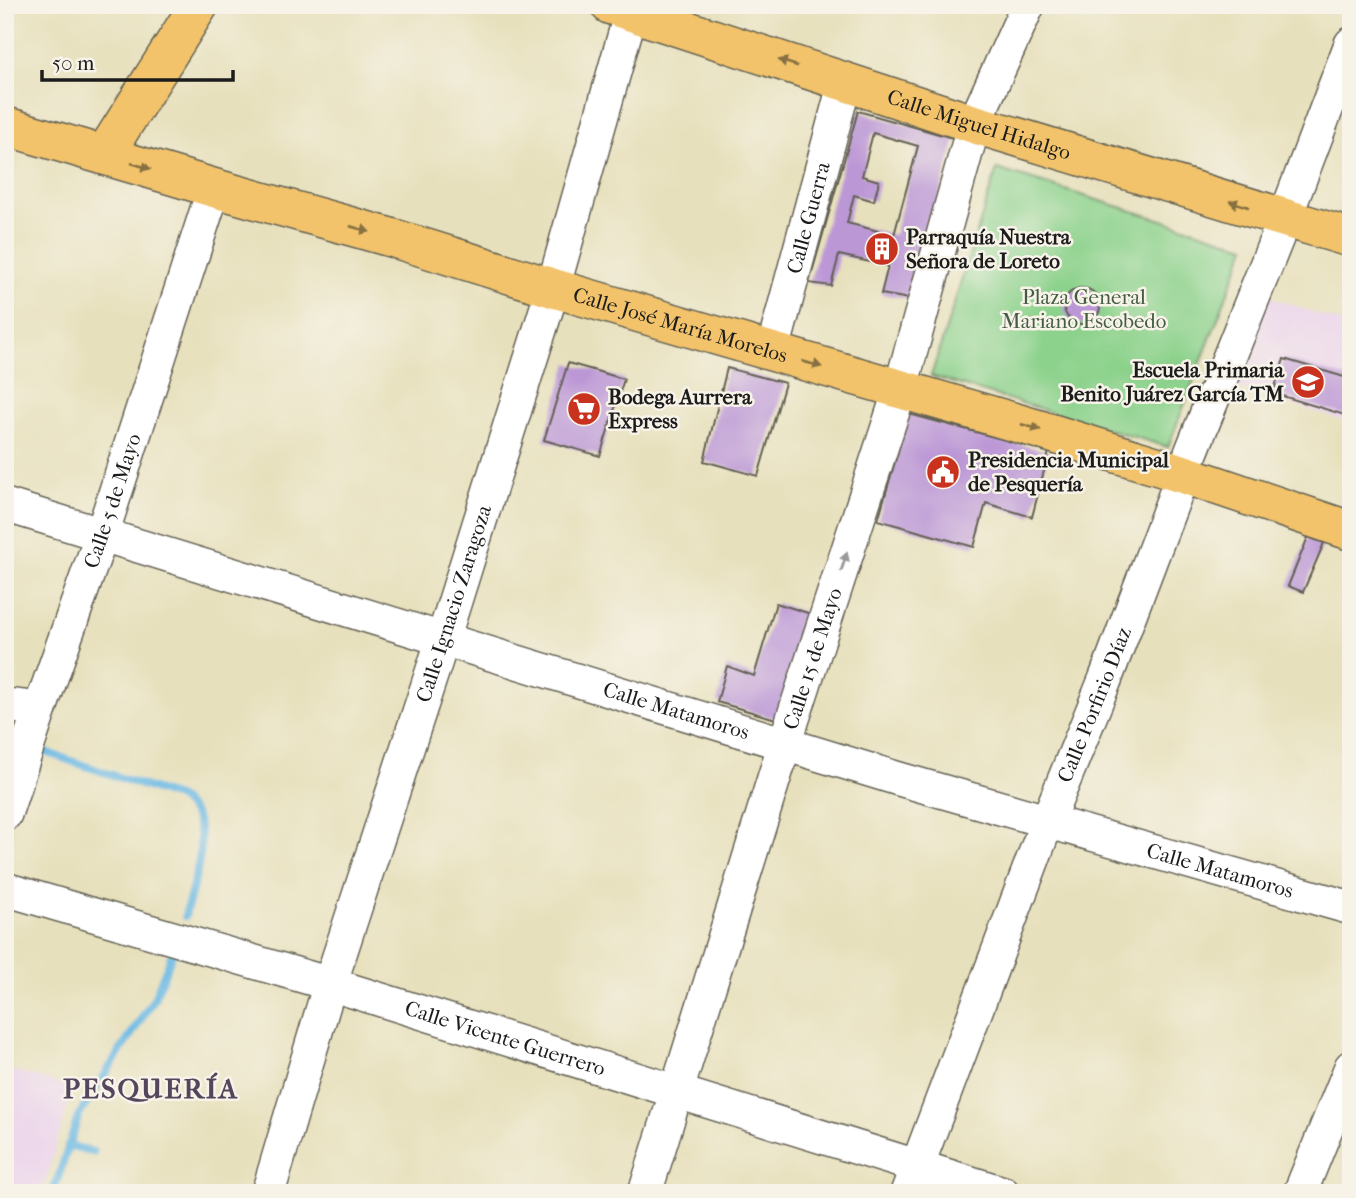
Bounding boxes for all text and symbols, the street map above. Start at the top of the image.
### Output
scale bar [42,38,233,82]
text: 50 m [52,51,95,75]
one-way arrow [777,58,798,68]
street label: Calle Miguel Hidalgo [884,84,1074,165]
street label: Calle Guerra [782,159,835,276]
one-way arrow [131,162,152,172]
one-way arrow [1228,198,1249,208]
one-way arrow [350,224,371,234]
place label: Parraquía Nuestra Señora de Loreto [906,225,1072,273]
building icon: Parraquía Nuestra Señora de Loreto [863,230,901,268]
street label: Calle José María Morelos [570,282,790,368]
park label: Plaza General Mariano Escobedo [1002,285,1166,333]
place label: Escuela Primaria Benito Juárez García TM [1060,358,1285,406]
one-way arrow [802,360,823,370]
school or university icon: Escuela Primaria Benito Juárez García TM [1289,363,1327,401]
place label: Bodega Aurrera Express [608,385,753,433]
supermarket icon: Bodega Aurrera Express [565,390,603,428]
one-way arrow [1021,423,1042,433]
street label: Calle 5 de Mayo [79,431,146,571]
place label: Presidencia Municipal de Pesquería [968,448,1169,496]
public building icon: Presidencia Municipal de Pesquería [924,453,962,491]
street label: Calle Ignacio Zaragoza [411,502,496,705]
one-way arrow [839,551,850,572]
street label: Calle 15 de Mayo [778,585,847,733]
street label: Calle Porfirio Díaz [1053,624,1136,786]
street label: Calle Matamoros [600,677,752,744]
street label: Calle Matamoros [1144,838,1296,903]
street label: Calle Vicente Guerrero [402,996,608,1081]
district label: PESQUERÍA [63,1072,239,1105]

